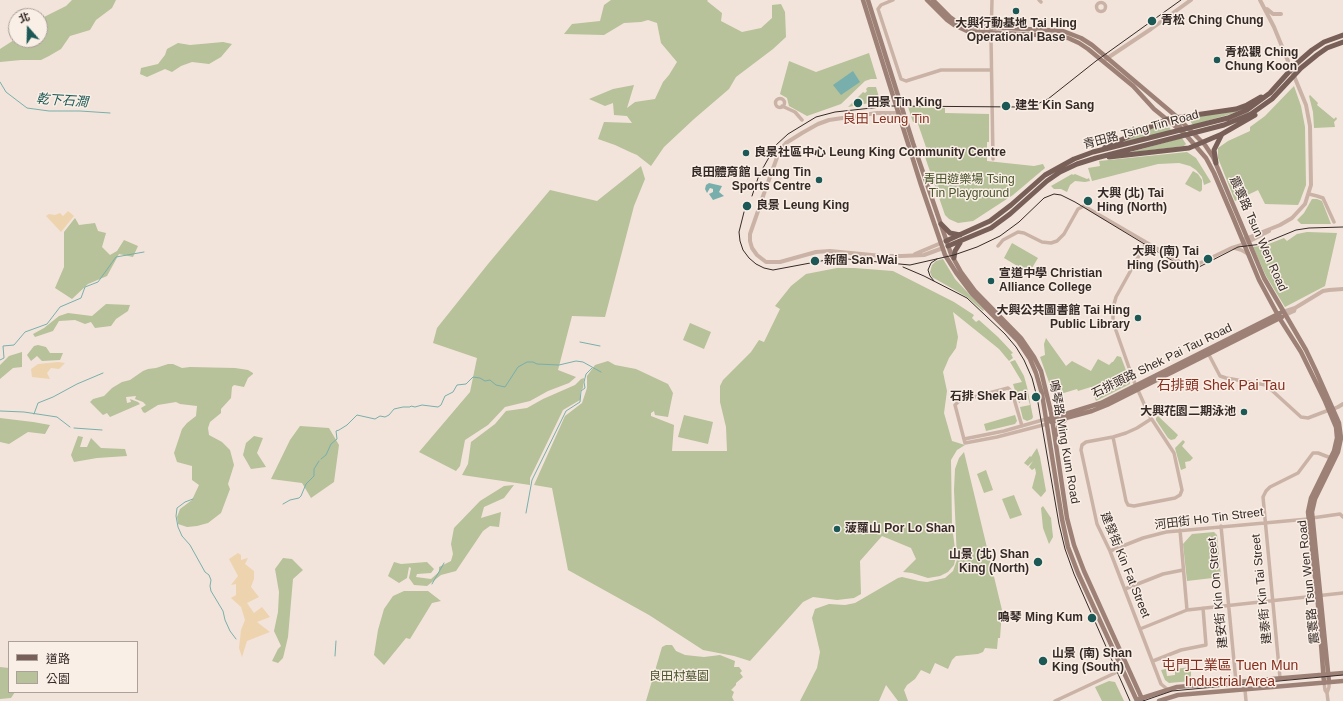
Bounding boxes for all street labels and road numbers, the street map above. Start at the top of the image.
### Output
street label: 青田路 Tsing Tin Road [1082,108,1200,152]
street label: 震寰路 Tsun Wen Road [1226,174,1290,294]
street label: 石排頭路 Shek Pai Tau Road [1090,321,1234,401]
street label: 鳴琴路 Ming Kum Road [1046,379,1082,505]
street label: 河田街 Ho Tin Street [1154,505,1264,533]
street label: 建發街 Kin Fat Street [1097,510,1153,620]
street label: 震寰路 Tsun Wen Road [1295,519,1323,645]
street label: 建泰街 Kin Tai Street [1249,533,1275,645]
street label: 建安街 Kin On Street [1205,537,1231,649]

